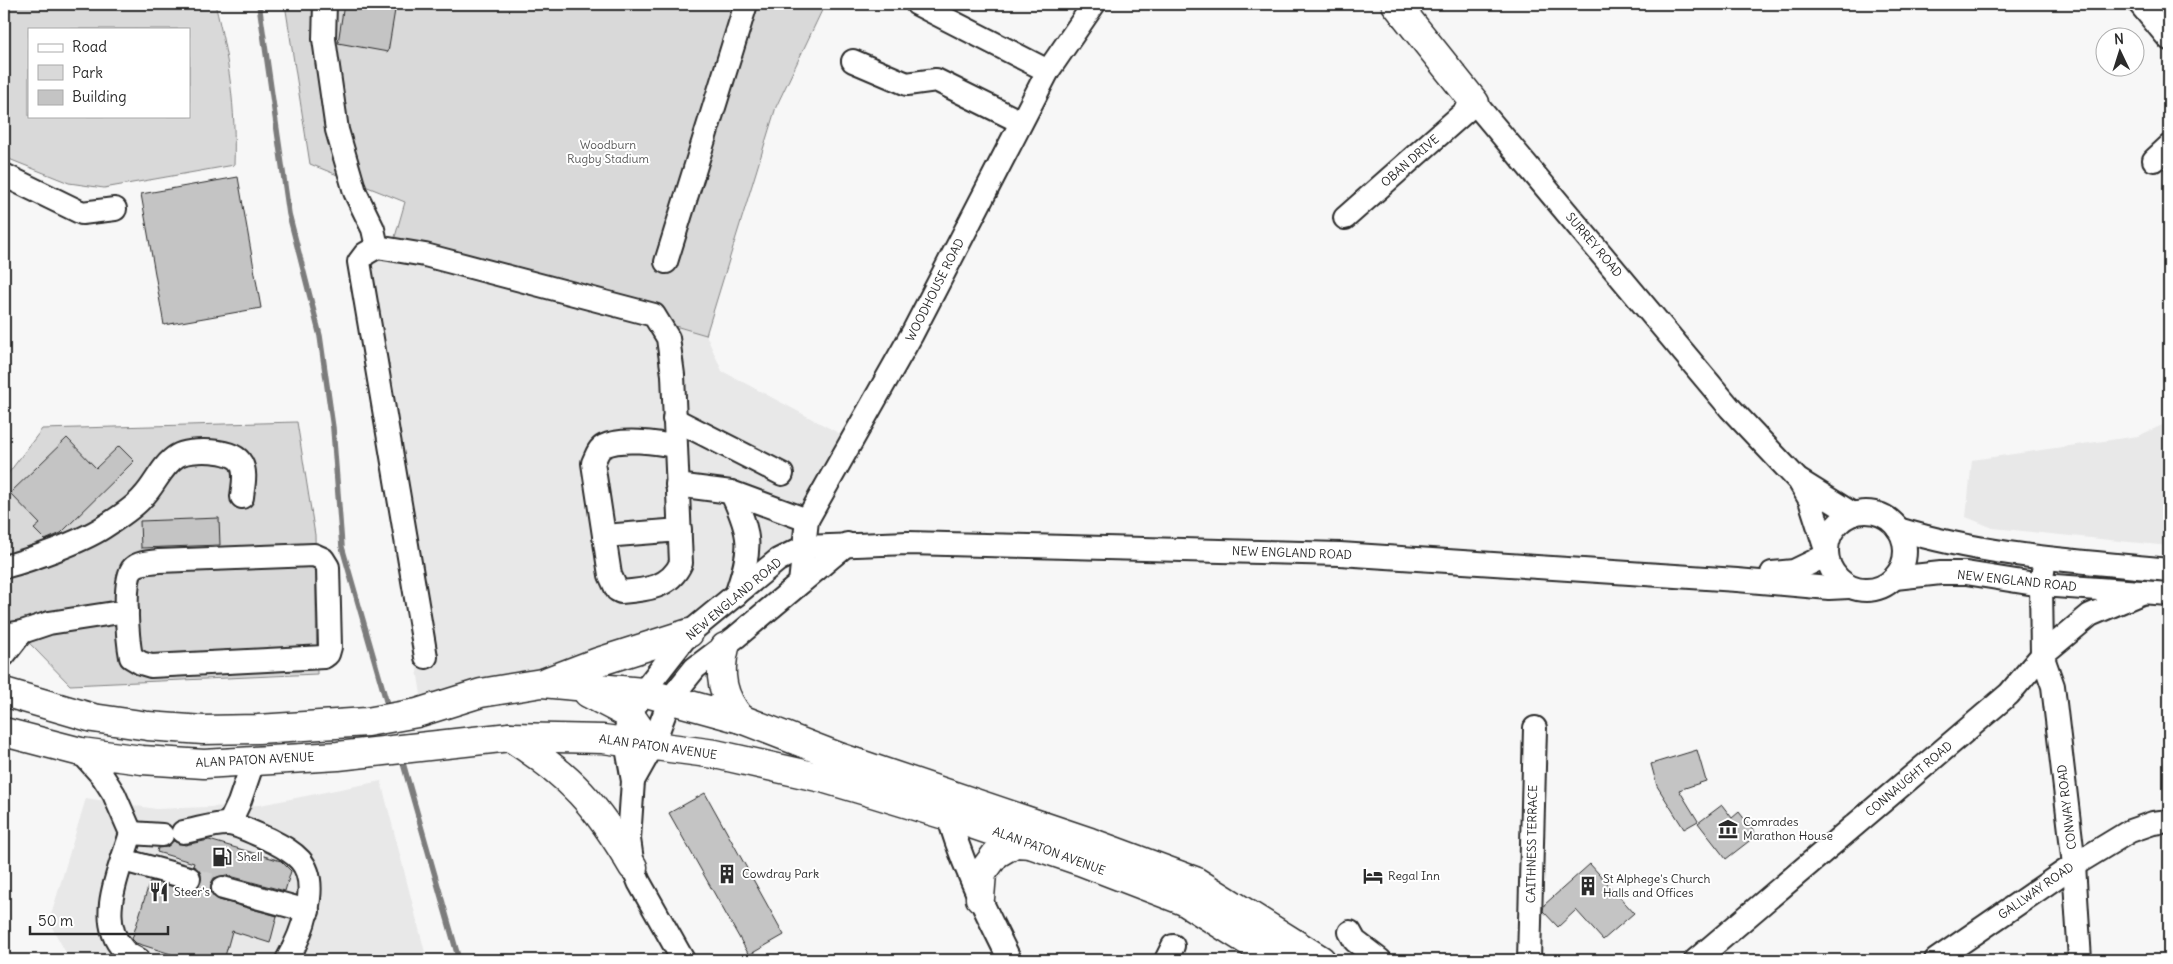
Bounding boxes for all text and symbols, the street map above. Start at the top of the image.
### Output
legend [28,28,190,118]
north arrow [2096,28,2146,78]
text: N [2114,30,2125,48]
text: Road [72,37,107,56]
text: Park [72,63,103,82]
text: Building [72,87,127,106]
street label: OBAN DRIVE [1378,131,1442,190]
park label: Woodburn Rugby Stadium [567,137,650,166]
street label: SURREY ROAD [1563,209,1626,280]
street label: WOODHOUSE ROAD [902,236,967,344]
street label: NEW ENGLAND ROAD [1232,543,1352,562]
street label: NEW ENGLAND ROAD [683,554,784,643]
street label: NEW ENGLAND ROAD [1957,567,2078,594]
street label: ALAN PATON AVENUE [598,731,718,762]
street label: CONNAUGHT ROAD [1862,738,1955,819]
street label: ALAN PATON AVENUE [195,749,315,770]
street label: CONWAY ROAD [2054,764,2079,850]
street label: CAITHNESS TERRACE [1523,785,1540,903]
place label: Comrades Marathon House [1743,814,1833,843]
museum icon: Comrades Marathon House [1717,818,1739,840]
street label: ALAN PATON AVENUE [991,823,1108,878]
fuel station icon: Shell [211,846,233,868]
place label: Shell [237,849,262,864]
street label: GALLWAY ROAD [1995,859,2076,922]
building icon: Cowdray Park [716,863,738,885]
hotel icon: Regal Inn [1362,865,1384,887]
place label: Cowdray Park [742,866,819,881]
place label: Regal Inn [1388,868,1440,883]
place label: St Alphege's Church Halls and Offices [1603,871,1710,900]
building icon: St Alphege's Church Halls and Offices [1577,875,1599,897]
restaurant icon: Steer's [148,881,170,903]
place label: Steer's [174,884,210,899]
scale bar [30,904,168,936]
text: 50 m [38,911,73,930]

